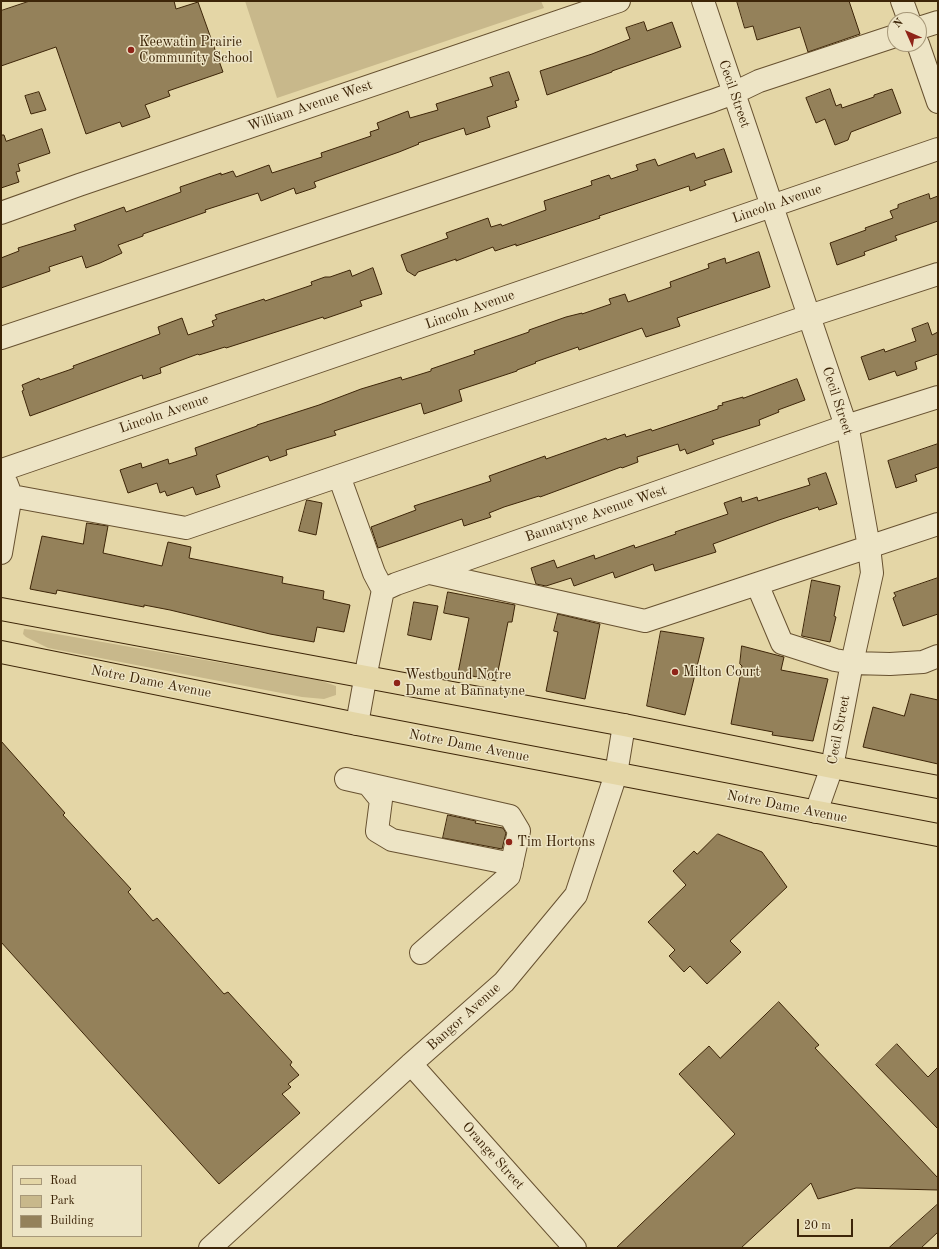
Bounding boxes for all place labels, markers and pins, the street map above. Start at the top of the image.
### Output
place label: Keewatin Prairie Community School [139,34,253,66]
marker: Keewatin Prairie Community School [126,45,136,55]
place label: Milton Court [683,664,760,680]
place label: Westbound Notre Dame at Bannatyne [405,667,525,700]
marker: Milton Court [670,667,680,677]
marker: Westbound Notre Dame at Bannatyne [392,678,402,688]
place label: Tim Hortons [517,834,595,850]
marker: Tim Hortons [504,837,514,847]

